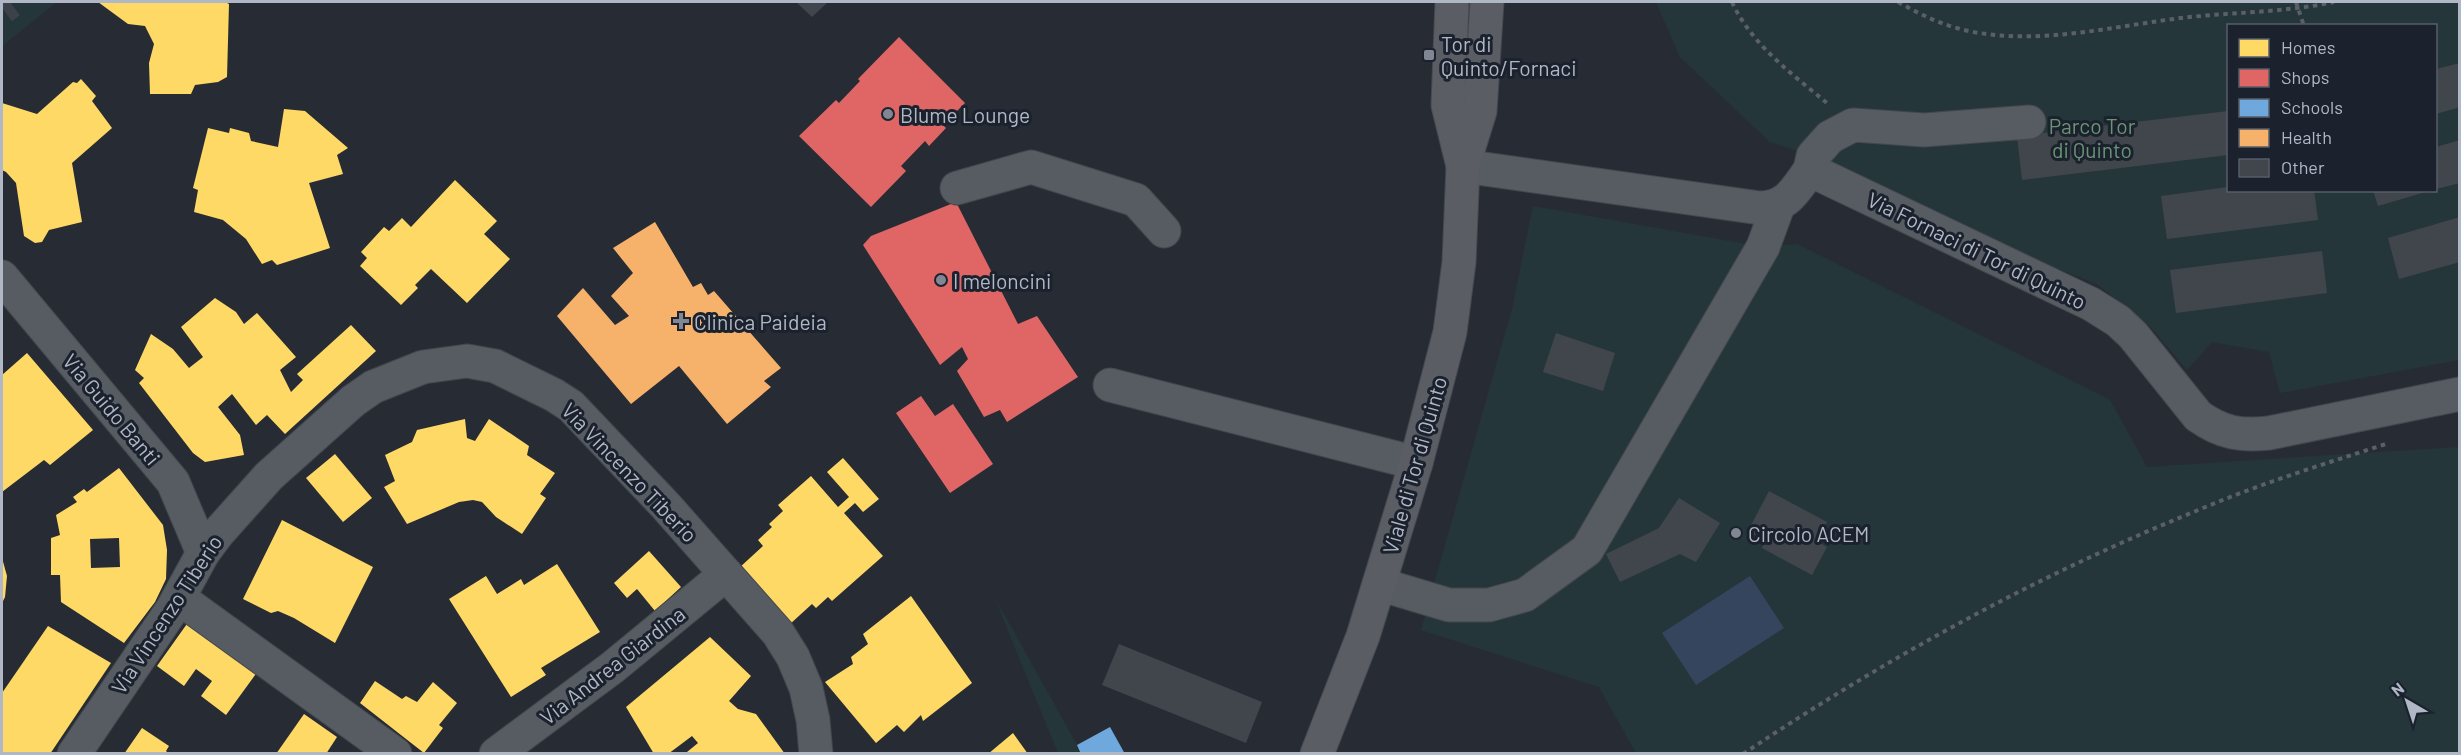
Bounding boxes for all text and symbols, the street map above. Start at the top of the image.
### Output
legend [2227,24,2437,192]
place label: Tor di Quinto/Fornaci [1441,31,1577,80]
text: Homes [2281,36,2335,58]
marker: Tor di Quinto/Fornaci [1422,48,1436,62]
text: Shops [2281,66,2330,88]
text: Schools [2281,96,2343,118]
place label: Blume Lounge [900,102,1030,127]
marker: Blume Lounge [881,107,895,121]
park label: Parco Tor di Quinto [2049,113,2136,162]
text: Health [2281,126,2332,148]
text: Other [2281,156,2325,178]
street label: Via Fornaci di Tor di Quinto [1864,186,2090,314]
place label: I meloncini [953,268,1051,293]
marker: I meloncini [934,273,948,287]
place label: Clinica Paideia [694,309,827,334]
marker: Clinica Paideia [672,312,690,330]
street label: Via Guido Banti [58,348,166,470]
street label: Viale di Tor di Quinto [1377,373,1451,557]
street label: Via Vincenzo Tiberio [557,397,703,547]
place label: Circolo ACEM [1748,521,1869,546]
marker: Circolo ACEM [1729,526,1743,540]
street label: Via Vincenzo Tiberio [105,530,227,698]
street label: Via Andrea Giardina [535,601,689,729]
north arrow [2377,671,2437,731]
text: N [2387,678,2407,700]

